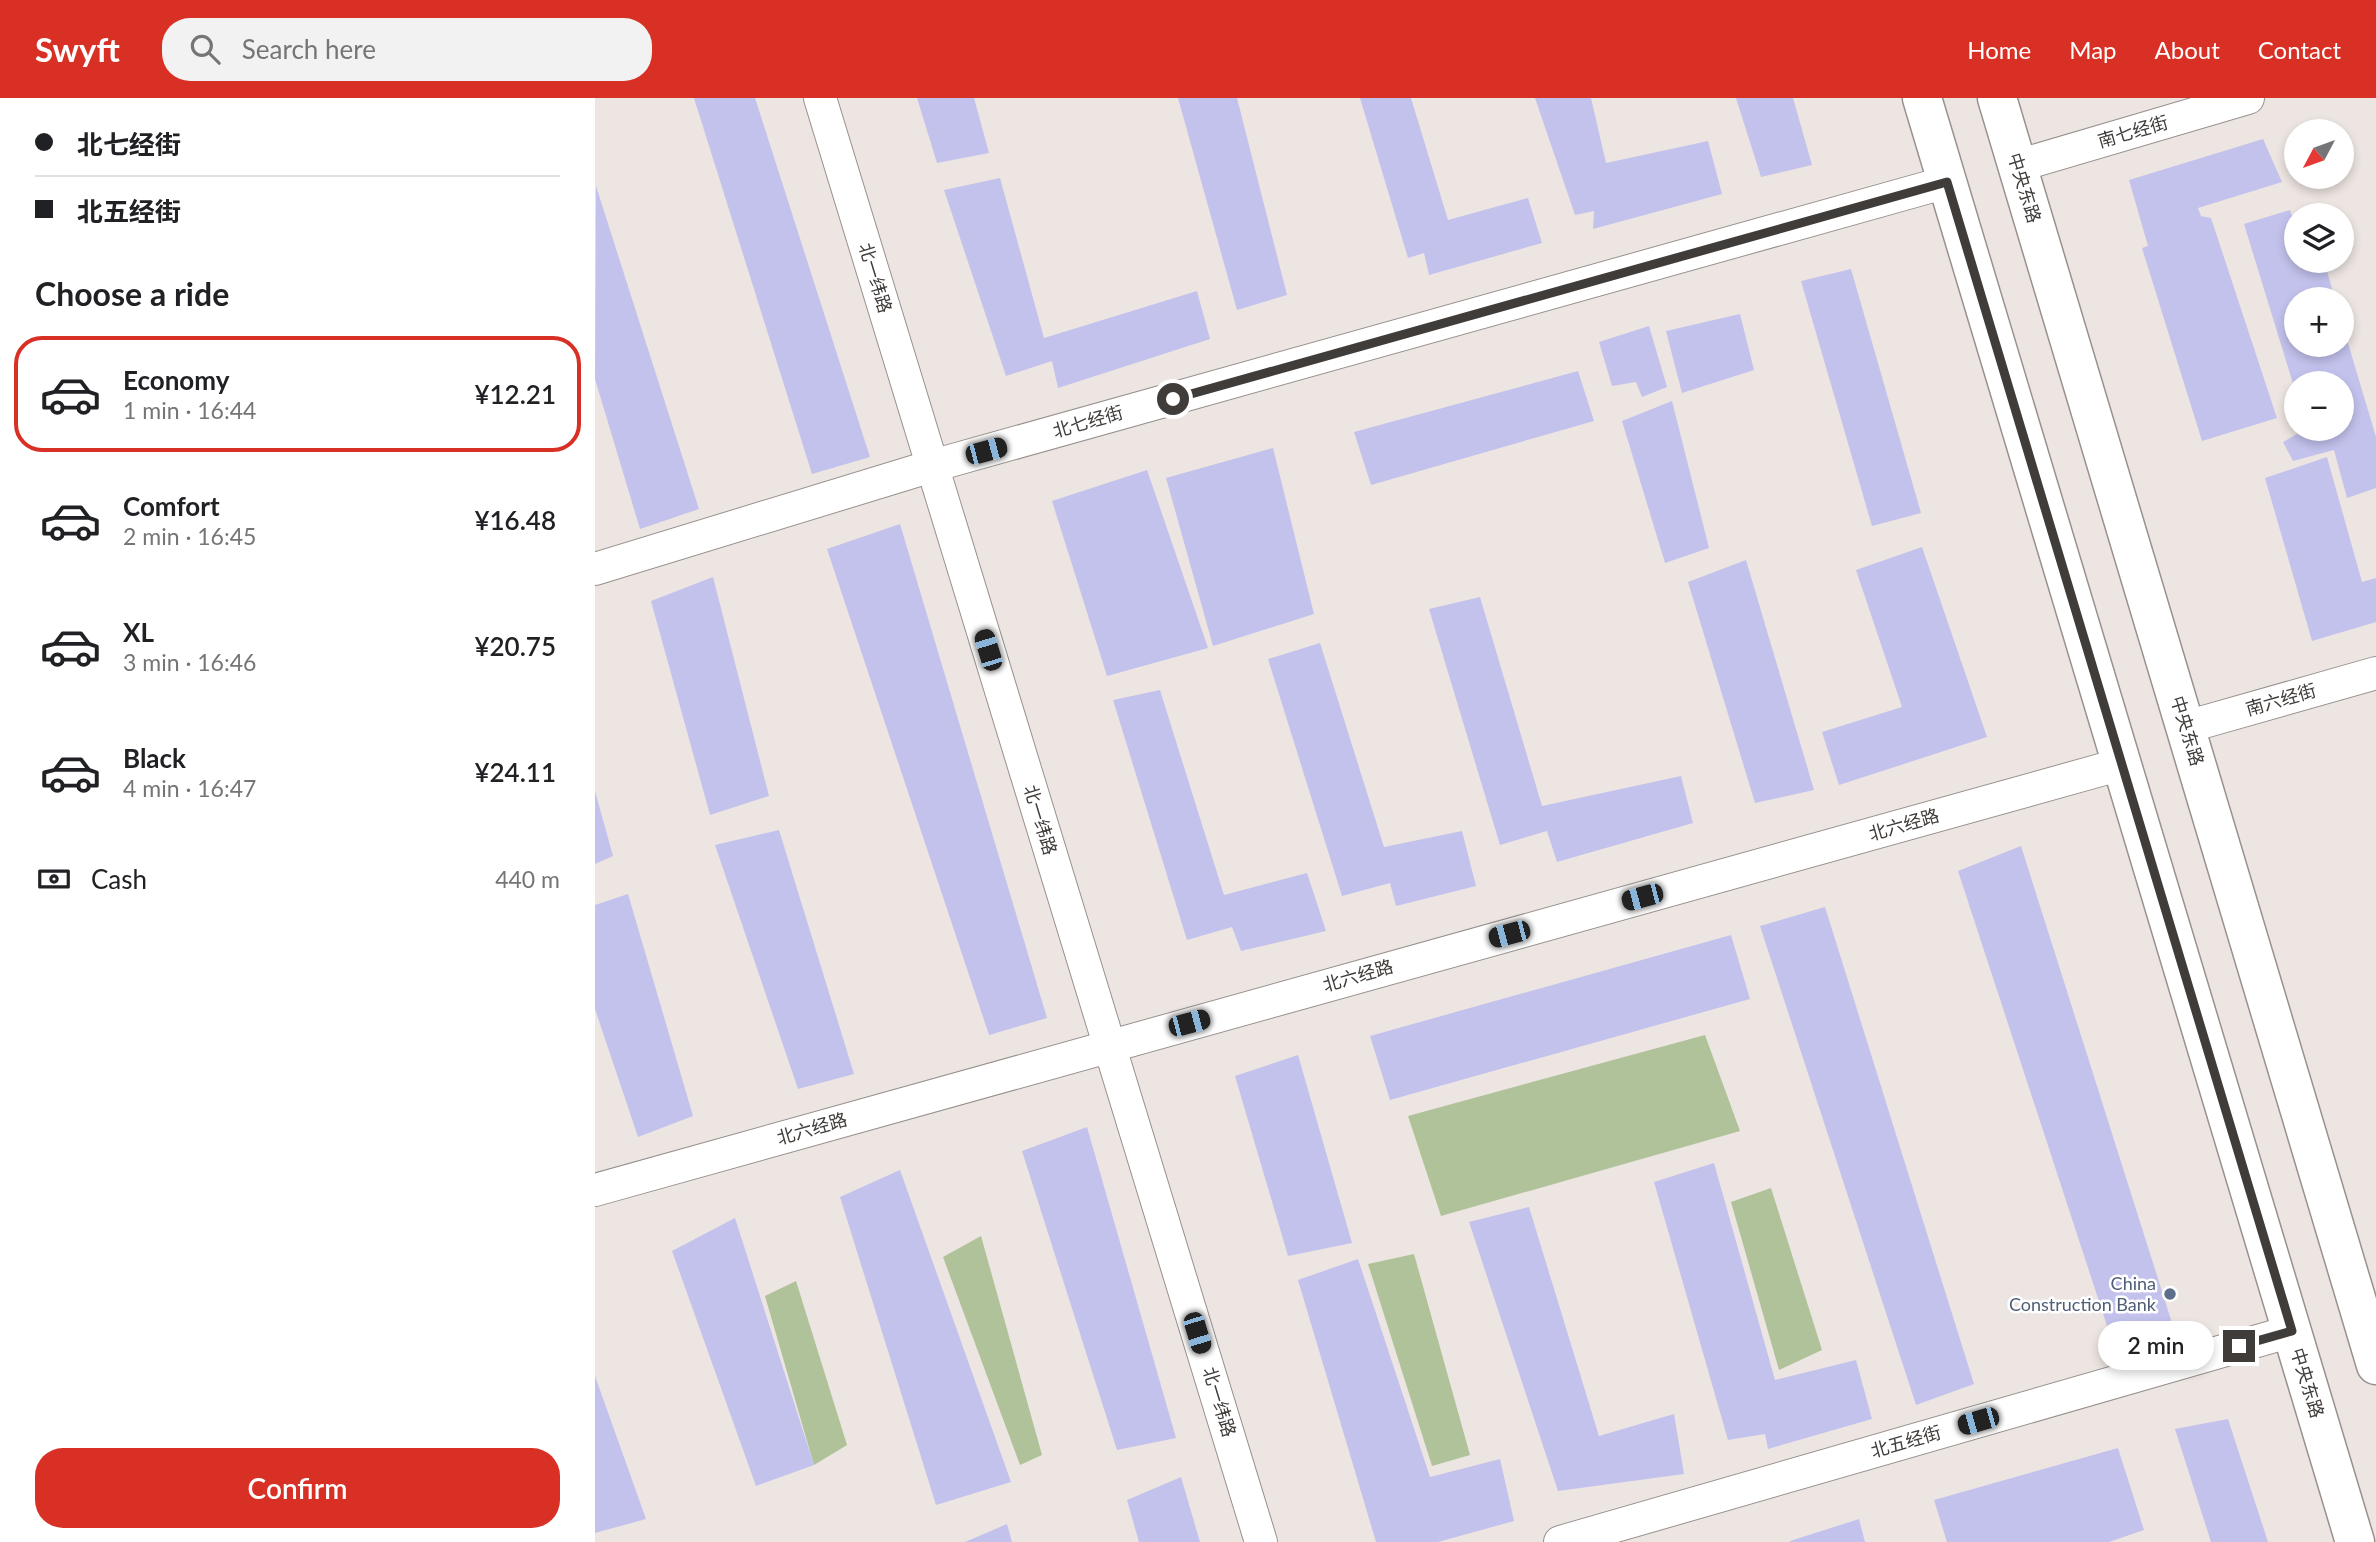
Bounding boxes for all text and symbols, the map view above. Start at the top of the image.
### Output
search box [162,18,652,81]
text: Swyft [35,29,120,69]
icon: search [186,30,224,68]
text: Search here [242,33,376,65]
text: Home [1967,35,2031,64]
text: Map [2069,35,2117,64]
text: About [2155,35,2220,64]
text: Contact [2258,35,2341,64]
street label: 南七经街 [2095,111,2170,152]
north arrow [2284,119,2354,189]
map controls [2284,119,2354,441]
text: 北七经街 [77,128,181,160]
street label: 中央东路 [2004,150,2046,225]
text: 北五经街 [77,195,181,227]
button: layers [2284,203,2354,273]
street label: 北一纬路 [855,240,897,315]
text: Choose a ride [35,274,229,313]
button: + [2284,287,2354,357]
icon: car [39,363,102,426]
text: Economy [123,364,229,396]
button: − [2284,371,2354,441]
text: ¥12.21 [474,378,556,410]
route start [1157,383,1189,415]
text: 1 min · 16:44 [123,396,256,424]
street label: 北七经街 [1050,401,1125,442]
car [963,435,1010,467]
icon: car [39,489,102,552]
text: Comfort [123,490,220,522]
text: ¥16.48 [474,504,556,536]
text: 2 min · 16:45 [123,522,256,550]
icon: car [39,615,102,678]
text: XL [123,616,154,648]
car [972,627,1005,673]
text: ¥20.75 [474,630,556,662]
text: 3 min · 16:46 [123,648,256,676]
street label: 南六经街 [2243,679,2318,720]
street label: 中央东路 [2167,693,2209,768]
icon: car [39,741,102,804]
text: Black [123,742,186,774]
text: ¥24.11 [474,756,556,788]
text: 4 min · 16:47 [123,774,256,802]
street label: 北一纬路 [1020,782,1062,857]
street label: 北六经路 [1866,804,1941,845]
icon: cash [35,860,73,898]
text: Cash [91,863,147,895]
text: 440 m [495,865,560,893]
car [1619,881,1666,913]
car [1486,918,1533,950]
street label: 北六经路 [1320,955,1395,996]
car [1166,1007,1213,1039]
street label: 北六经路 [774,1108,849,1149]
place label: China Construction Bank [2009,1272,2157,1315]
marker: China Construction Bank [2162,1286,2178,1302]
car [1181,1310,1214,1356]
callout: 2 min [2099,1322,2215,1370]
route end [2223,1330,2255,1362]
text: 2 min [2128,1331,2184,1359]
street label: 中央东路 [2287,1345,2329,1420]
street label: 北一纬路 [1199,1364,1241,1439]
car [1955,1405,2002,1437]
street label: 北五经街 [1868,1421,1943,1462]
button: Confirm [35,1448,560,1528]

